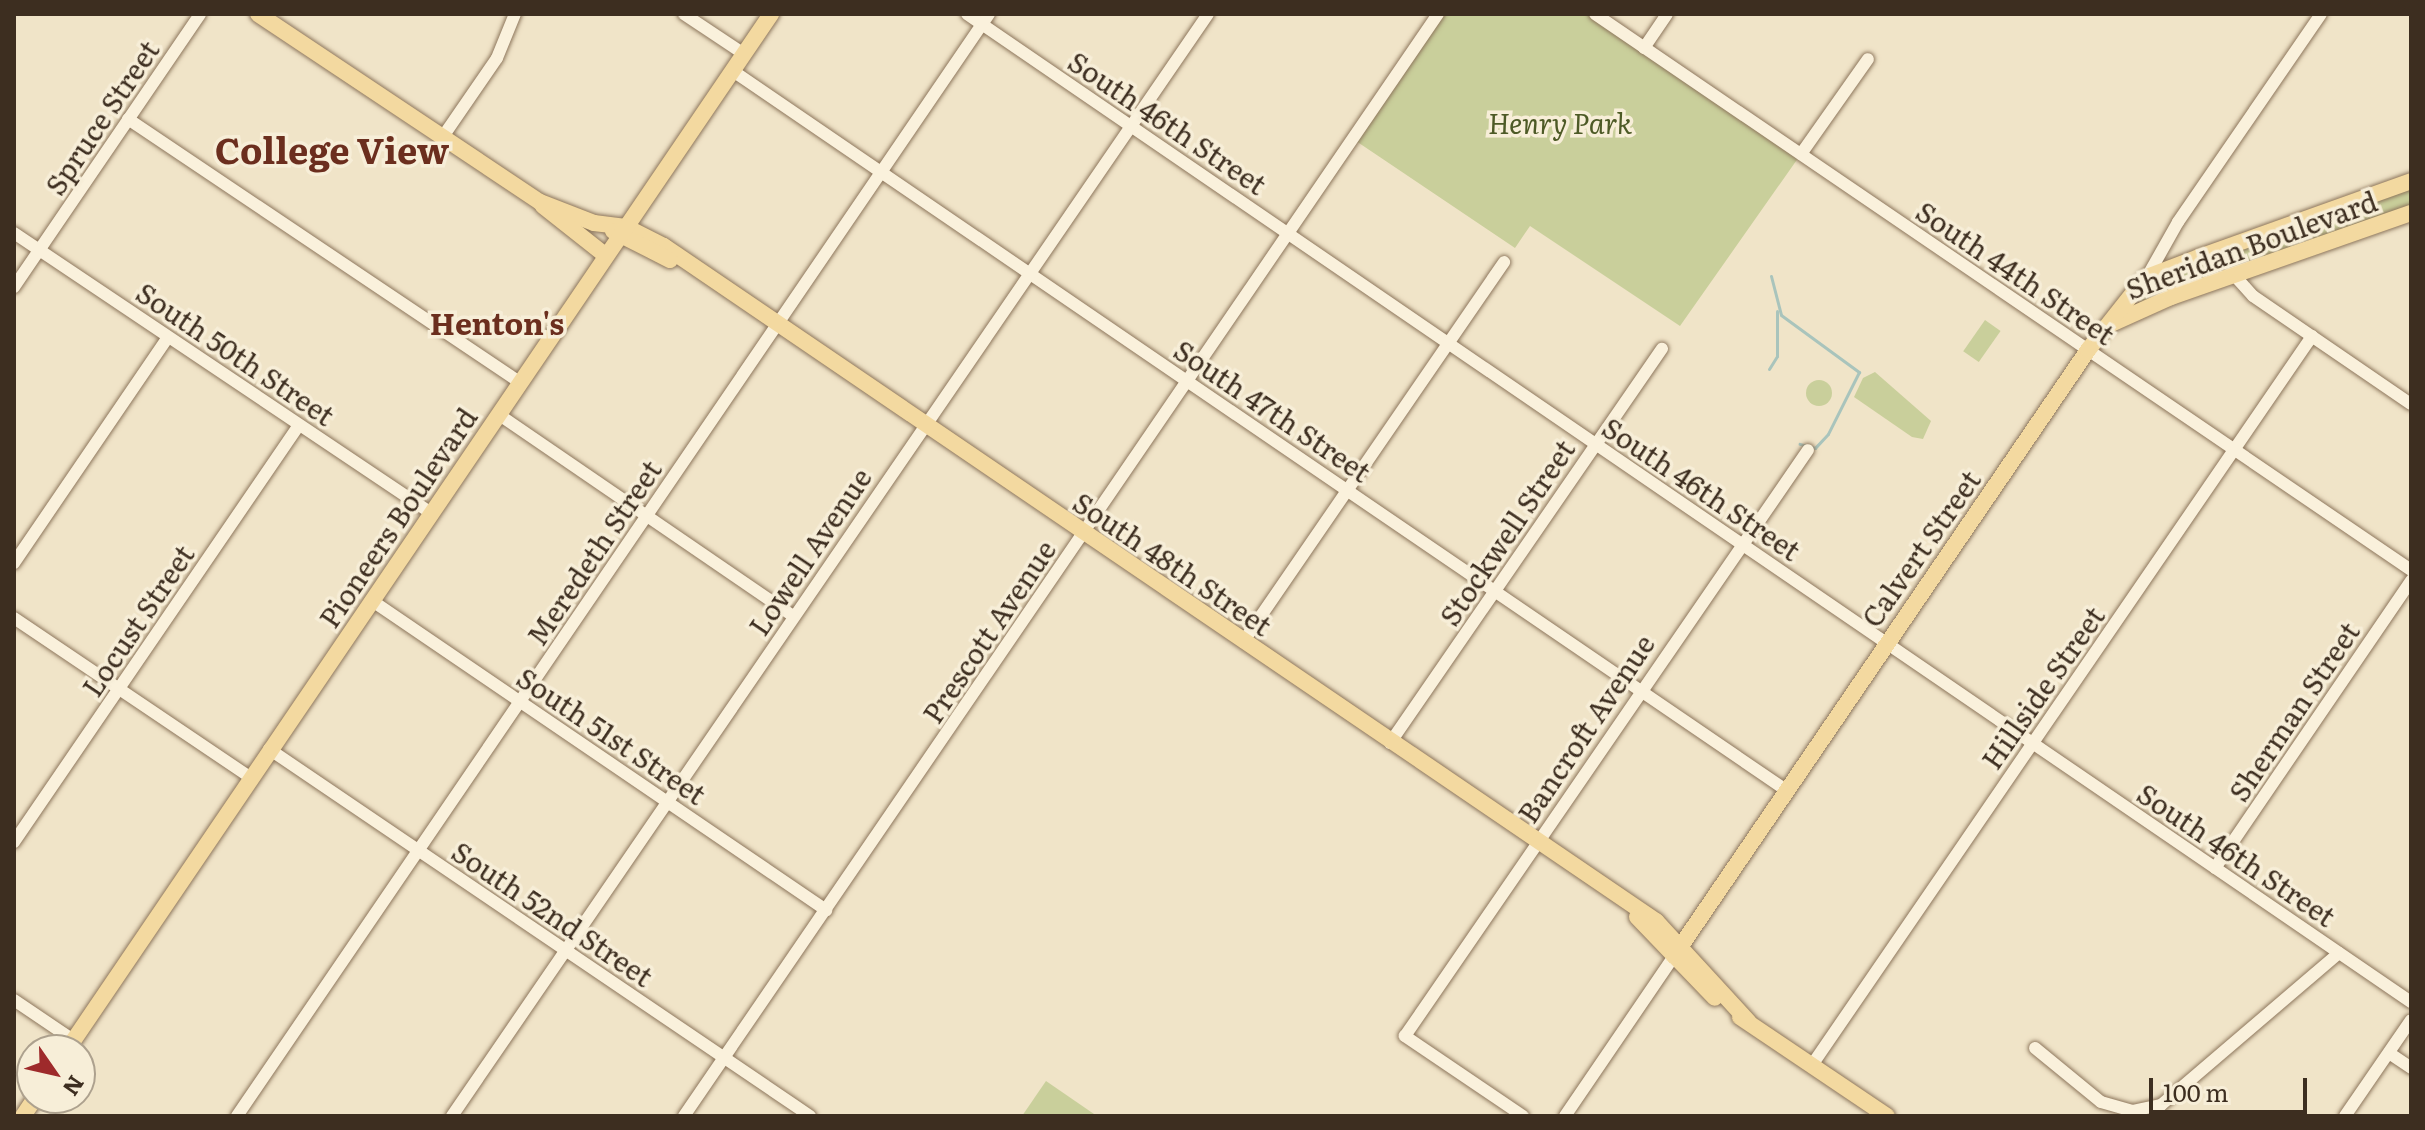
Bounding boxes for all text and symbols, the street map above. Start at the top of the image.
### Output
street label: Spruce Street [37,33,165,201]
street label: South 46th Street [1063,43,1273,201]
park label: Henry Park [1488,105,1632,139]
district label: College View [215,127,449,171]
street label: Sheridan Boulevard [2121,183,2381,305]
street label: South 44th Street [1911,193,2121,351]
street label: South 50th Street [131,274,341,432]
district label: Henton's [430,304,564,340]
street label: South 47th Street [1168,332,1378,488]
street label: Pioneers Boulevard [311,401,483,633]
street label: South 46th Street [1597,409,1807,567]
street label: Stockwell Street [1431,433,1581,631]
street label: Meredeth Street [519,453,667,651]
street label: Lowell Avenue [741,461,877,641]
street label: Calvert Street [1854,463,1986,633]
street label: South 48th Street [1068,484,1278,642]
street label: Prescott Avenue [915,533,1061,729]
street label: Locust Street [74,538,200,702]
street label: Hillside Street [1974,599,2110,775]
street label: Sherman Street [2221,615,2365,807]
street label: Bancroft Avenue [1510,628,1660,828]
street label: South 51st Street [511,659,713,811]
street label: South 46th Street [2132,775,2342,933]
street label: South 52nd Street [446,833,660,993]
north arrow [16,1034,96,1114]
scale bar [2153,1062,2311,1112]
text: N [56,1070,93,1103]
text: 100 m [2163,1074,2229,1109]

